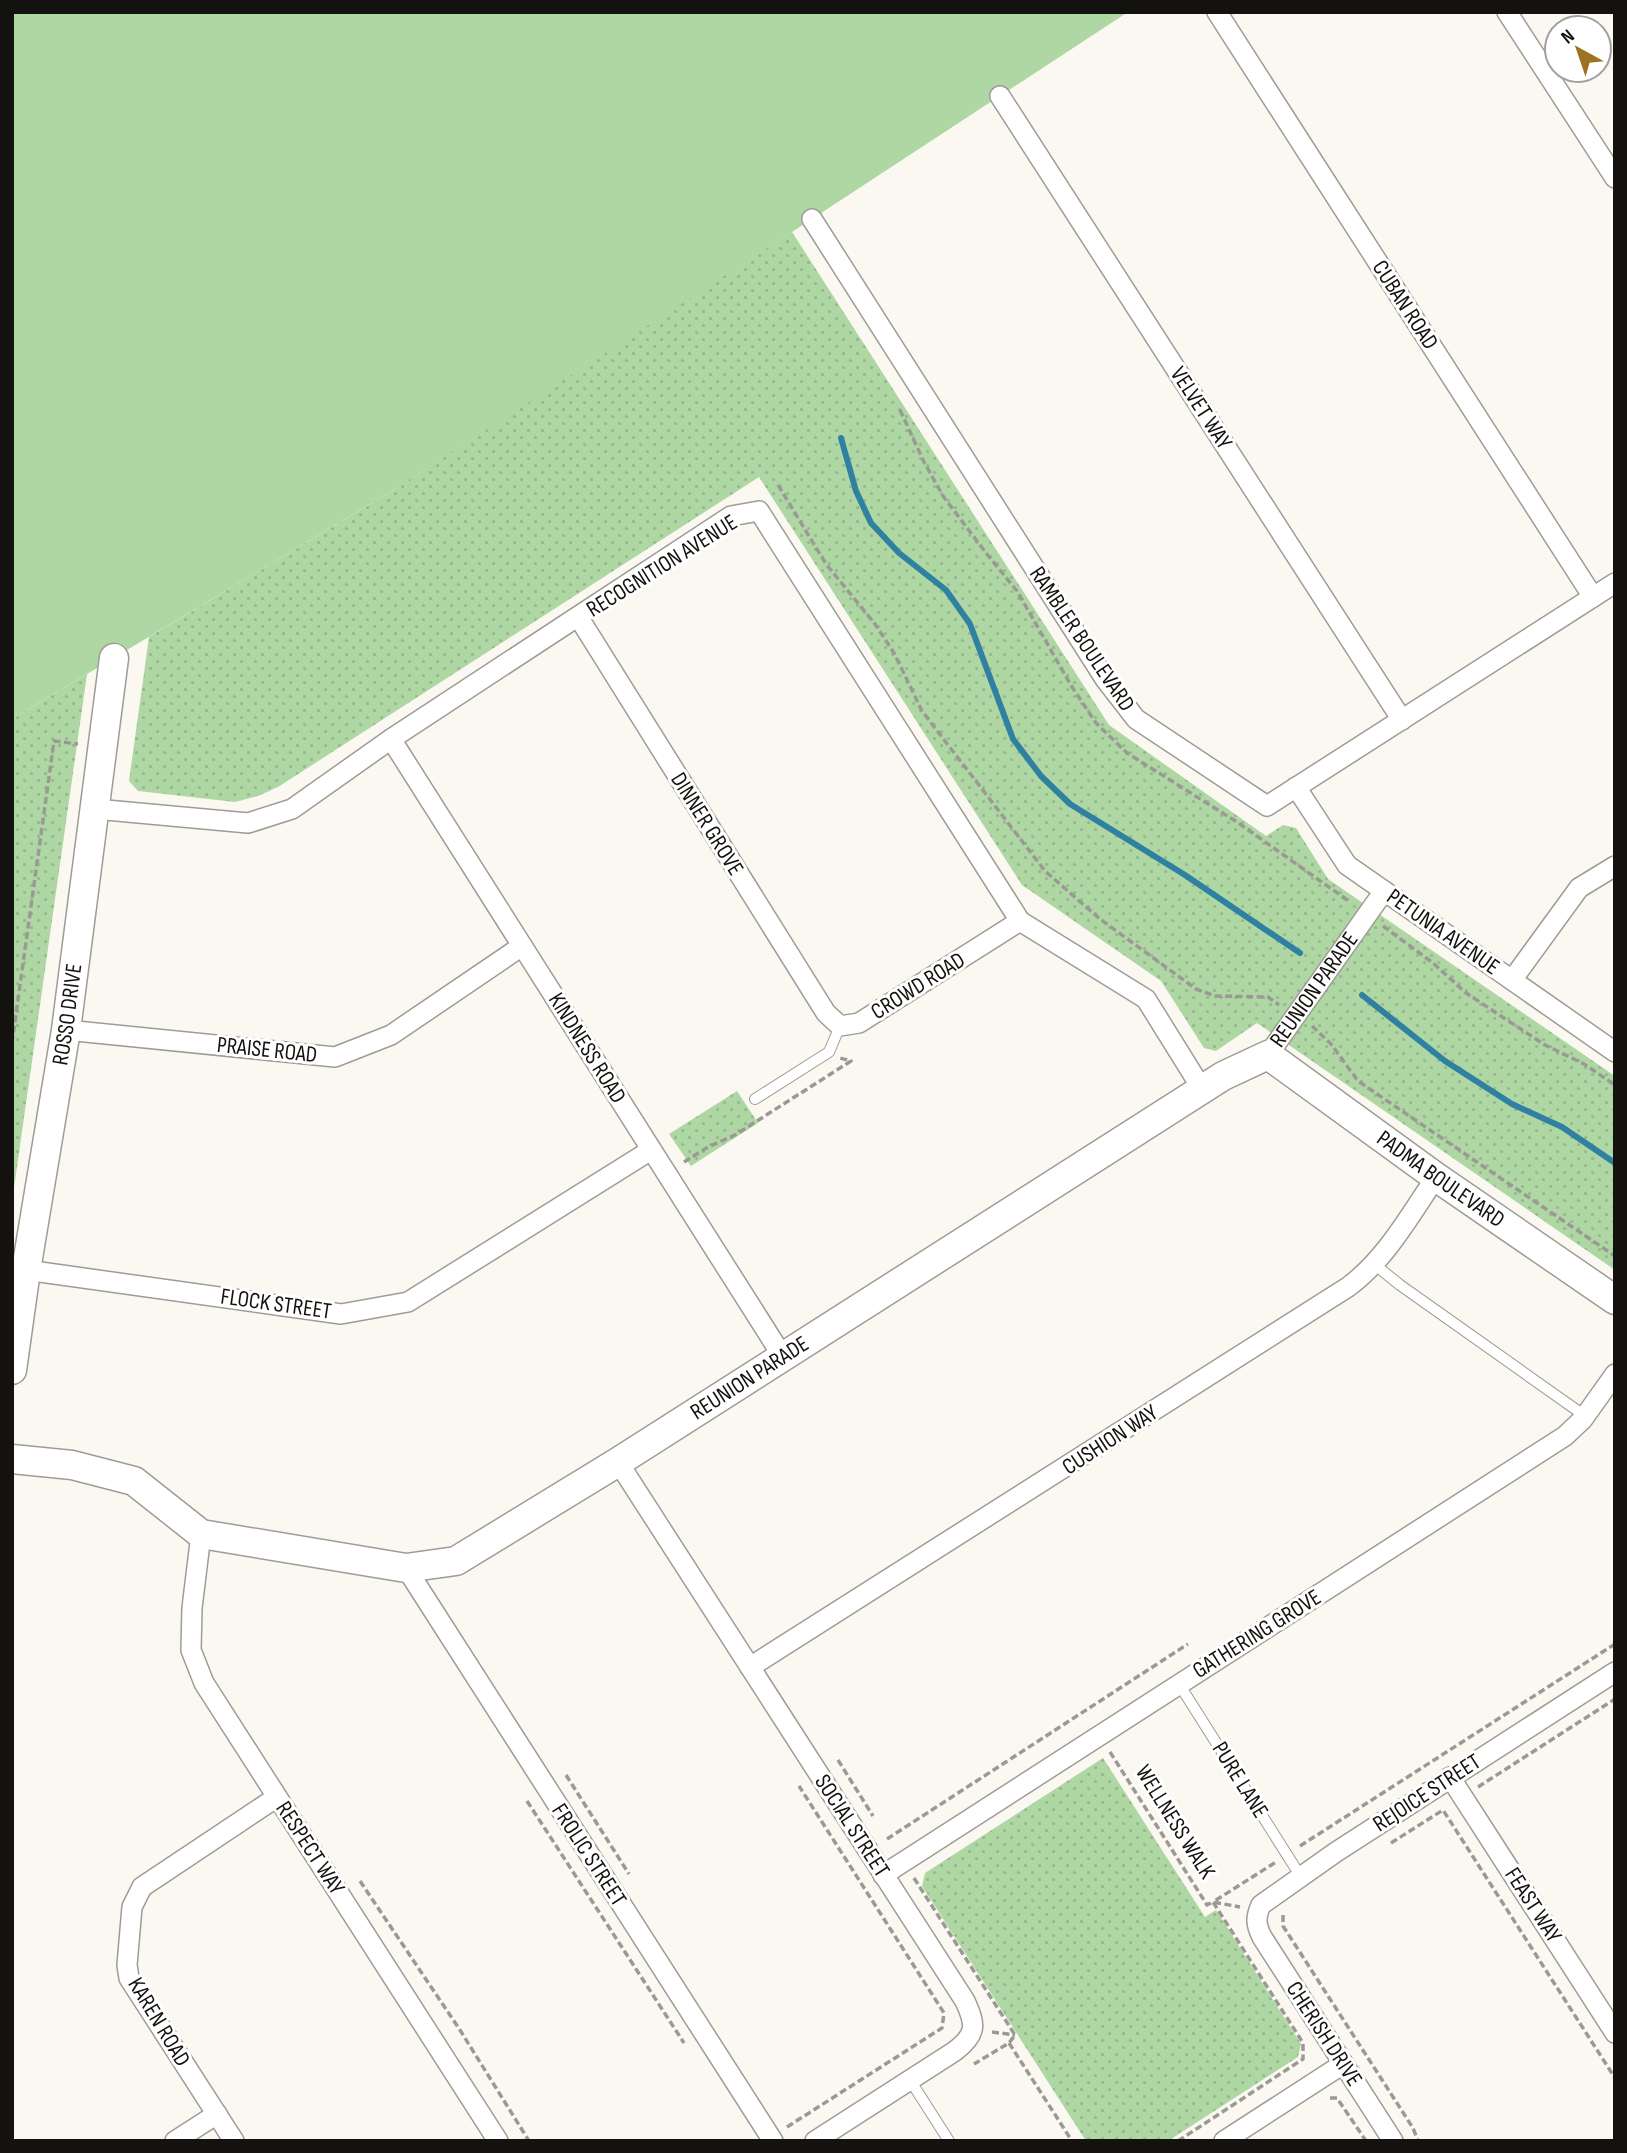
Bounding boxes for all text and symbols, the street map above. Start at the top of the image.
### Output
north arrow [1543,14,1613,84]
text: N [1557,25,1579,49]
street label: CUBAN ROAD [1366,255,1444,355]
street label: VELVET WAY [1164,361,1238,455]
street label: RECOGNITION AVENUE [581,508,743,624]
street label: RAMBLER BOULEVARD [1023,561,1141,717]
street label: DINNER GROVE [664,767,750,881]
street label: PETUNIA AVENUE [1381,883,1505,981]
street label: REUNION PARADE [1264,927,1365,1053]
street label: CROWD ROAD [866,946,970,1026]
street label: ROSSO DRIVE [46,962,88,1067]
street label: KINDNESS ROAD [542,988,632,1108]
street label: PRAISE ROAD [216,1031,318,1069]
street label: PADMA BOULEVARD [1371,1125,1510,1234]
street label: FLOCK STREET [219,1282,333,1326]
street label: REUNION PARADE [685,1330,814,1426]
street label: CUSHION WAY [1057,1399,1163,1481]
street label: GATHERING GROVE [1188,1583,1326,1685]
street label: PURE LANE [1206,1737,1274,1823]
street label: REJOICE STREET [1368,1748,1486,1838]
street label: WELLNESS WALK [1129,1760,1221,1885]
street label: SOCIAL STREET [808,1769,896,1883]
street label: RESPECT WAY [269,1796,351,1900]
street label: FROLIC STREET [545,1798,633,1912]
street label: FEAST WAY [1498,1862,1568,1948]
street label: KAREN ROAD [122,1973,196,2071]
street label: CHERISH DRIVE [1280,1976,1368,2092]

